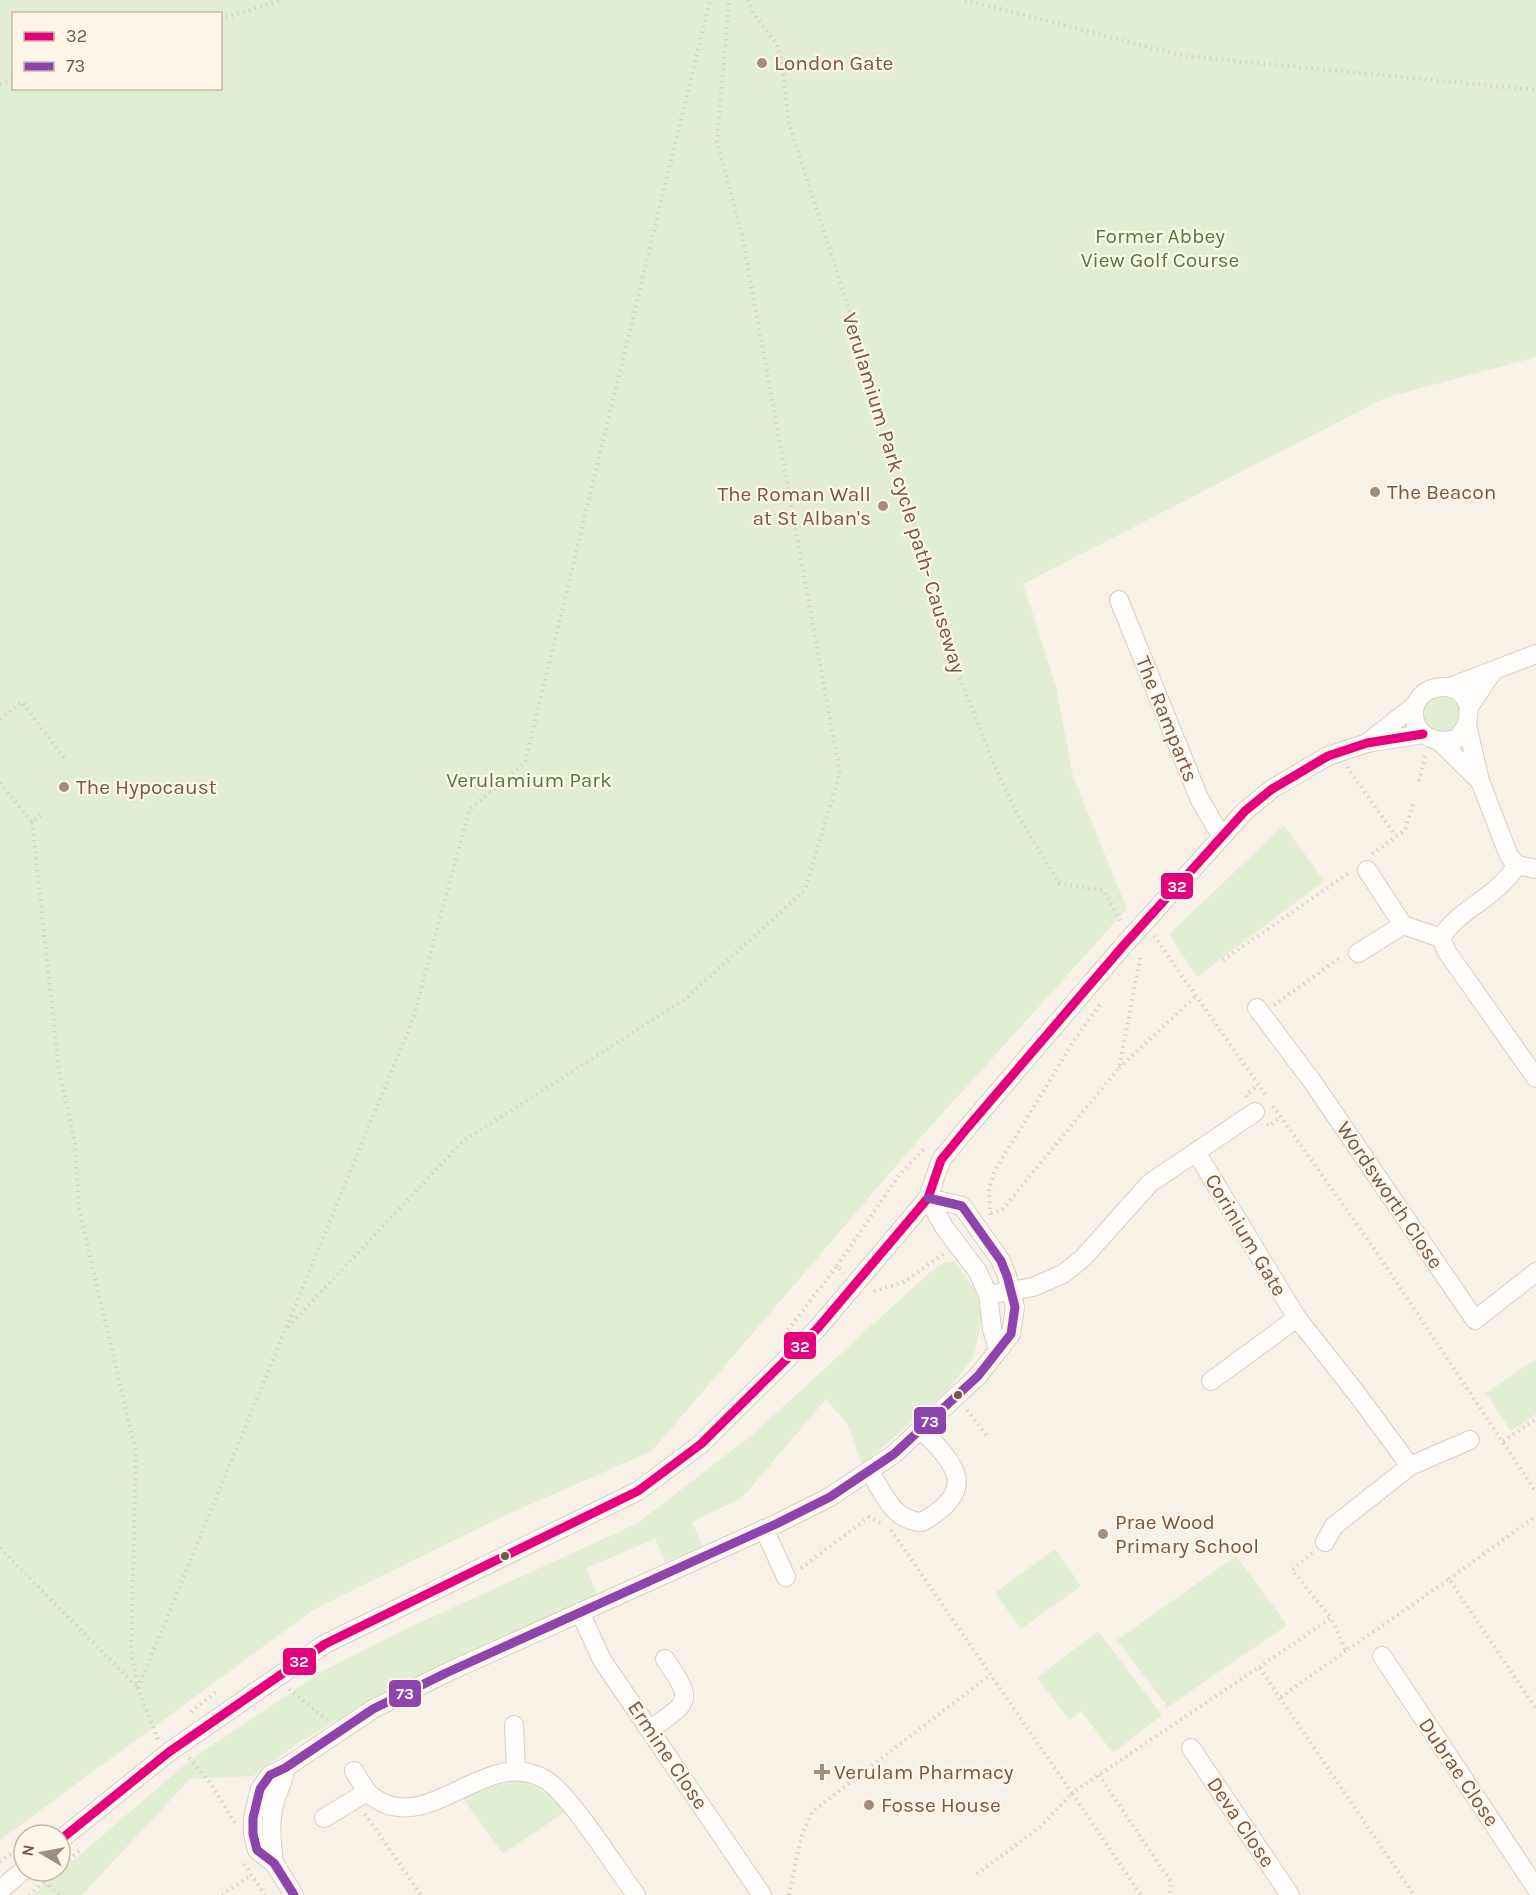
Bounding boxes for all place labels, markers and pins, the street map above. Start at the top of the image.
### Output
place label: London Gate [774,51,893,75]
marker: London Gate [755,56,769,70]
place label: The Beacon [1387,480,1496,504]
place label: The Roman Wall at St Alban's [717,482,871,530]
marker: The Beacon [1368,485,1382,499]
marker: The Roman Wall at St Alban's [876,499,890,513]
place label: The Hypocaust [76,775,217,799]
marker: The Hypocaust [57,780,71,794]
unlabelled marker [952,1389,964,1401]
place label: Prae Wood Primary School [1115,1510,1259,1558]
marker: Prae Wood Primary School [1096,1527,1110,1541]
unlabelled marker [499,1550,511,1562]
place label: Verulam Pharmacy [834,1760,1014,1784]
marker: Verulam Pharmacy [815,1765,829,1779]
place label: Fosse House [881,1793,1001,1817]
marker: Fosse House [862,1798,876,1812]

